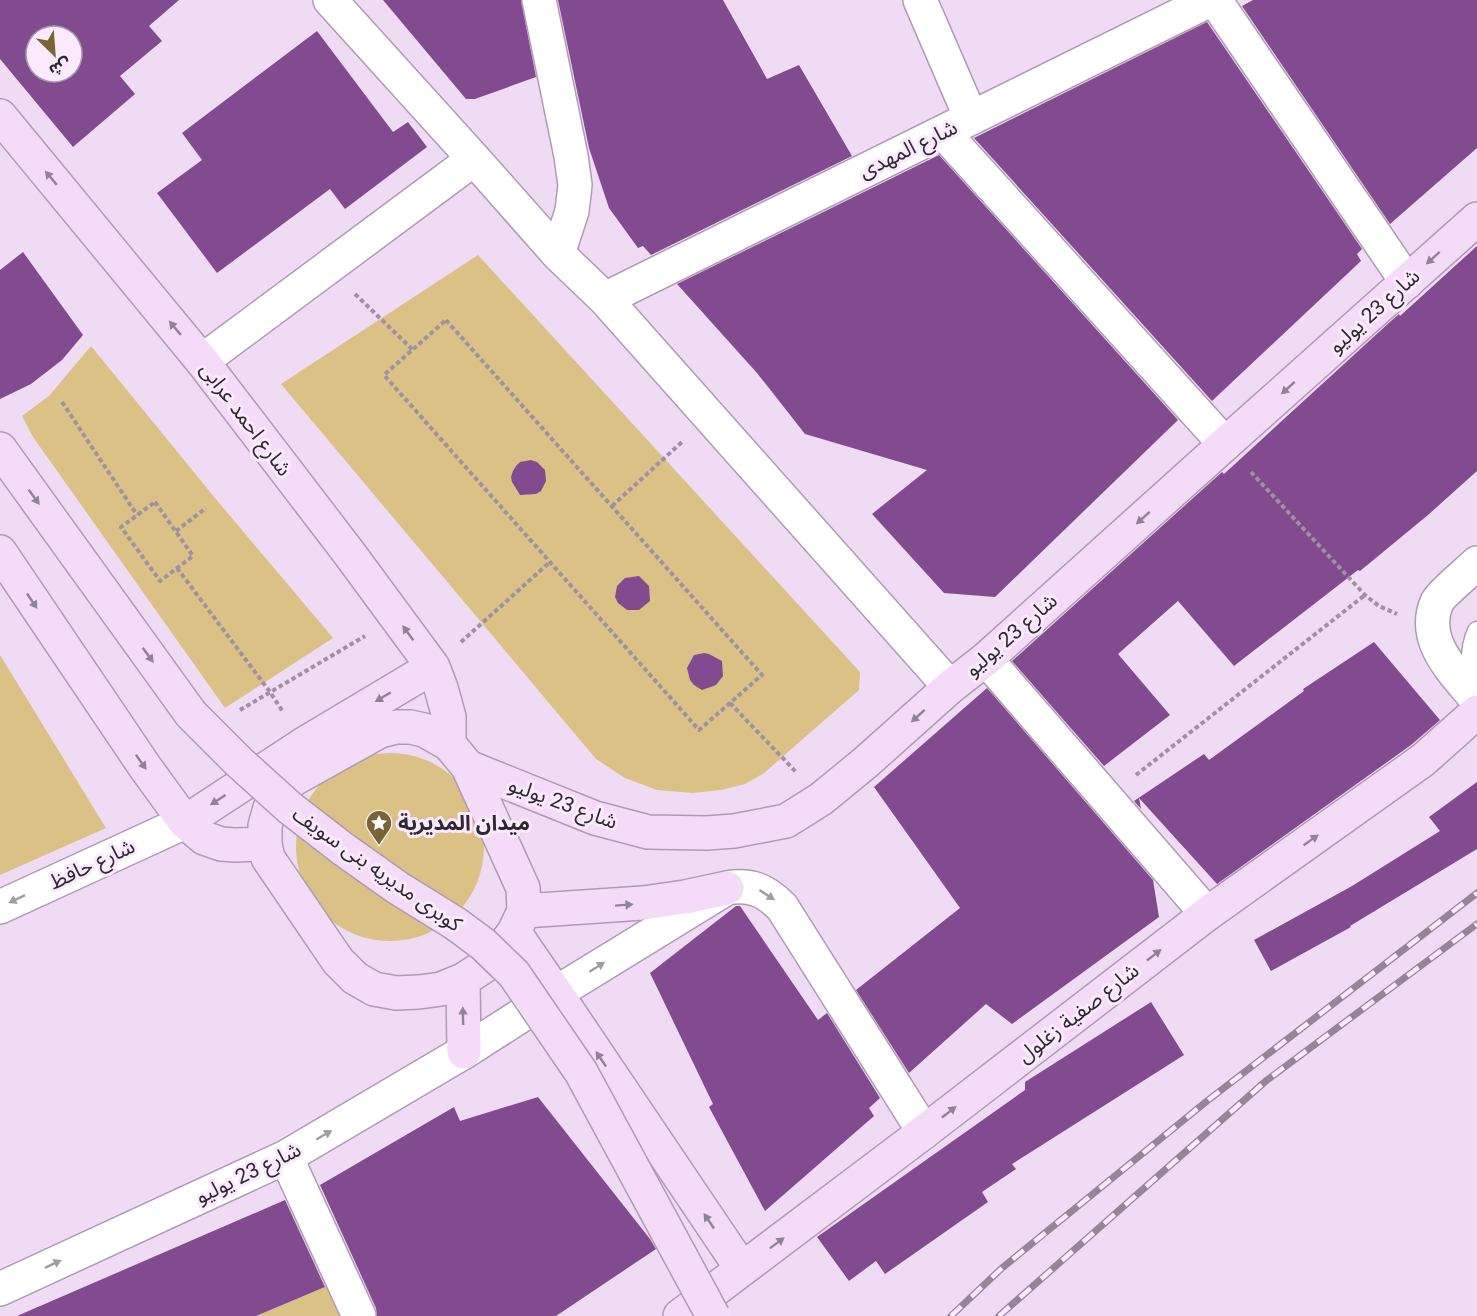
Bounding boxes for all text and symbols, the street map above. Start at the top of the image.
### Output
north arrow [24,24,84,84]
text: ش [46,54,74,80]
street label: شارع المهدى [855,115,962,186]
one-way arrow [45,171,58,186]
one-way arrow [1426,251,1441,264]
street label: شارع 23 يوليو [1323,264,1427,360]
one-way arrow [169,321,182,336]
street label: شارع احمد عرابى [193,357,297,483]
one-way arrow [1280,381,1295,395]
one-way arrow [28,488,40,504]
one-way arrow [1135,511,1150,525]
street label: شارع 23 يوليو [960,588,1064,684]
one-way arrow [26,592,38,608]
one-way arrow [403,626,415,641]
one-way arrow [142,646,154,662]
one-way arrow [375,691,391,702]
one-way arrow [910,709,925,723]
one-way arrow [135,754,146,770]
street label: شارع 23 يوليو [504,772,621,837]
one-way arrow [209,795,226,806]
street label: كوبرى مديريه بنى سويف [288,802,466,937]
place icon: ميدان المديرية [364,808,394,846]
place label: ميدان المديرية [398,811,530,835]
street label: شارع حافظ [45,834,140,897]
one-way arrow [1302,834,1318,846]
one-way arrow [759,890,776,901]
one-way arrow [9,895,26,904]
one-way arrow [615,900,634,910]
one-way arrow [1145,949,1161,961]
street label: شارع صفية زغلول [1013,958,1145,1070]
one-way arrow [589,962,605,973]
one-way arrow [459,1007,468,1026]
one-way arrow [595,1051,606,1067]
one-way arrow [942,1107,957,1119]
one-way arrow [316,1130,333,1140]
street label: شارع 23 يوليو [191,1137,306,1212]
one-way arrow [704,1212,715,1229]
one-way arrow [769,1236,785,1249]
one-way arrow [45,1259,63,1269]

